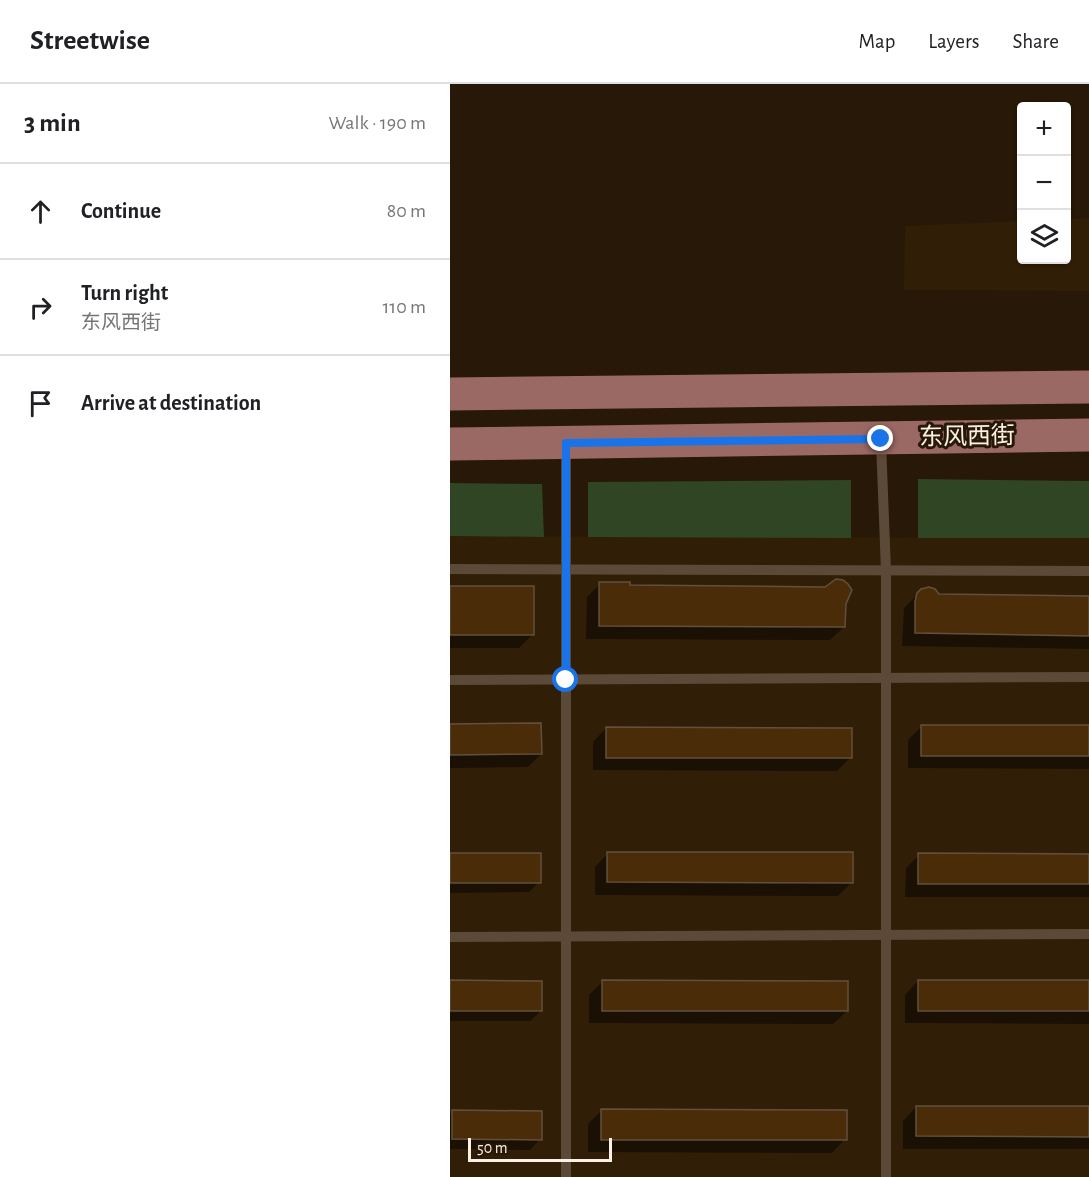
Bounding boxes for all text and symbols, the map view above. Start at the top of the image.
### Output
text: Streetwise [30,27,150,55]
text: Map [859,31,895,52]
text: Layers [928,31,979,52]
text: Share [1012,31,1059,52]
map controls [1017,102,1071,264]
button: + [1017,102,1071,156]
text: 3 min [24,110,81,136]
text: Walk · 190 m [329,113,426,133]
button: − [1017,156,1071,210]
icon: ahead [24,195,57,228]
text: Continue [81,200,161,222]
text: 80 m [387,201,426,221]
button: layers [1017,210,1071,264]
text: Turn right [81,282,168,304]
icon: right [24,291,57,324]
text: 110 m [382,297,426,317]
text: 东风西街 [81,313,161,333]
icon: arrive [24,387,57,420]
text: Arrive at destination [81,392,261,414]
street label: 东风西街 [919,422,1015,450]
route end [867,425,893,451]
route start [552,666,578,692]
scale bar [468,1135,612,1162]
text: 50 m [477,1140,508,1156]

